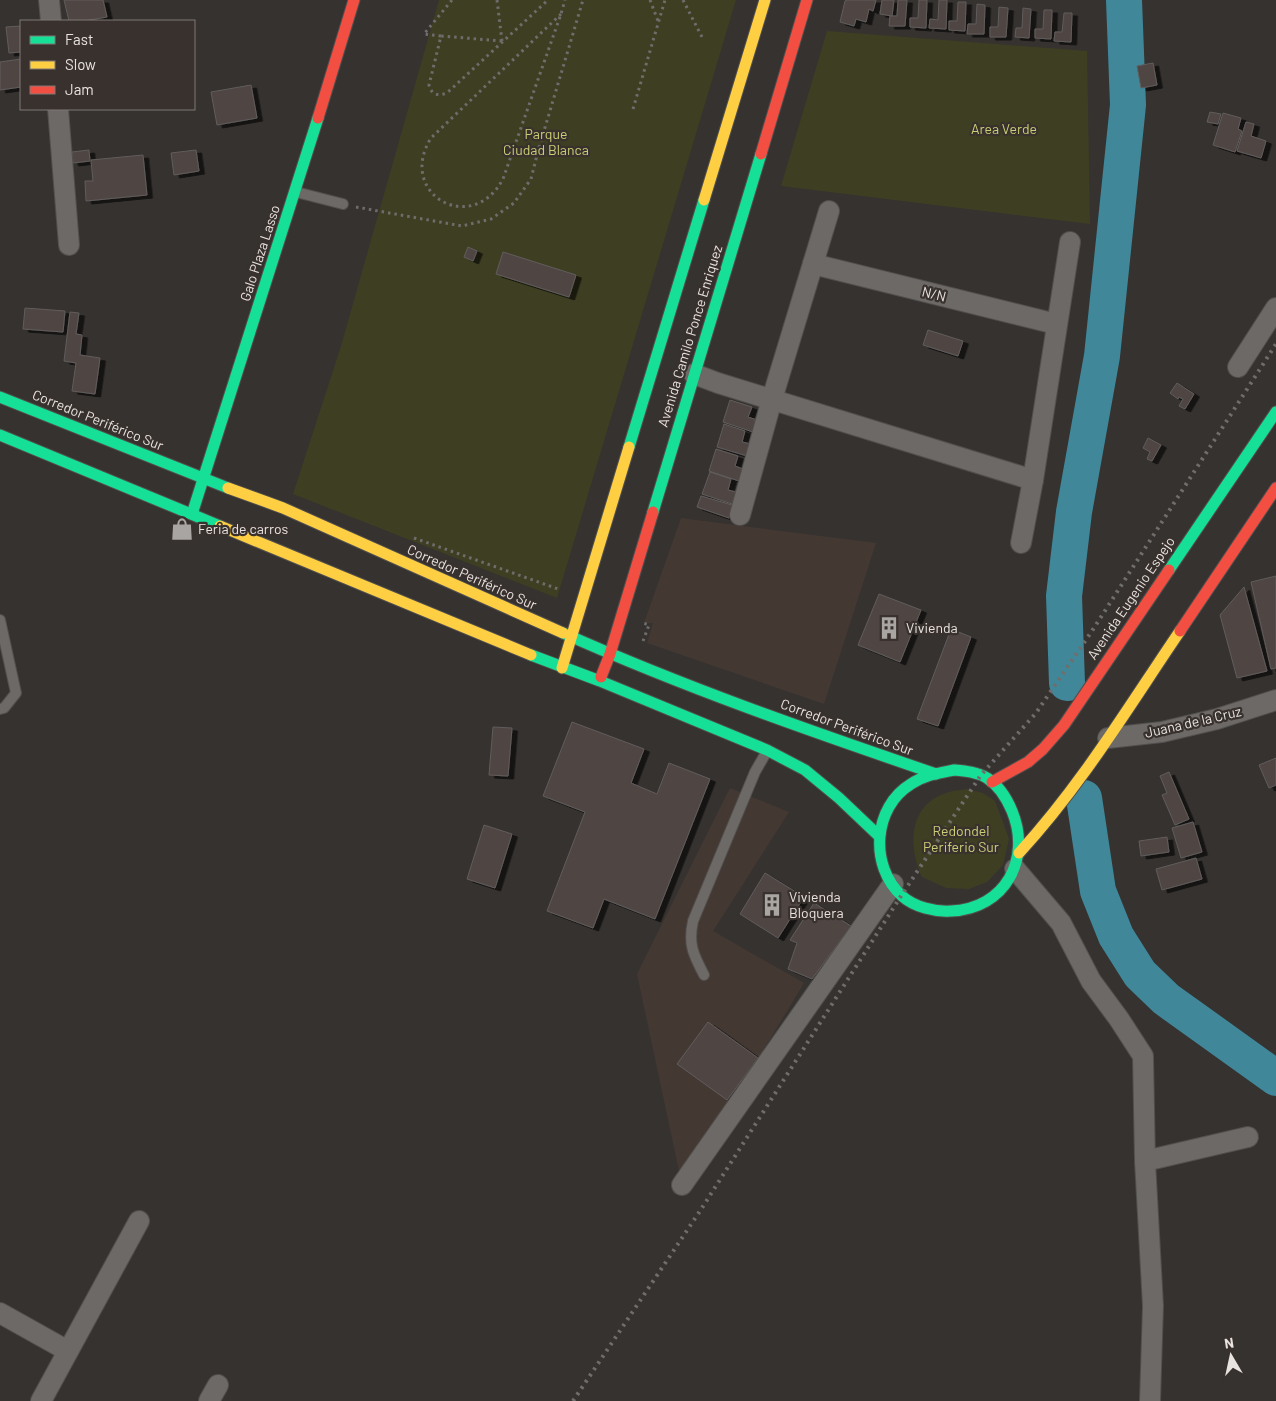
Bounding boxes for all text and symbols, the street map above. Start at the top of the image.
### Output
legend [20,20,195,110]
text: Fast [65,30,93,48]
text: Slow [65,55,96,73]
text: Jam [65,80,94,98]
park label: Area Verde [971,120,1037,137]
park label: Parque Ciudad Blanca [503,125,589,158]
street label: Galo Plaza Lasso [236,203,283,303]
street label: Avenida Camilo Ponce Enriquez [654,243,725,429]
street label: N/N [920,282,948,305]
street label: Corredor Periférico Sur [30,385,166,454]
shop icon: Feria de carros [169,516,195,542]
place label: Feria de carros [198,520,289,537]
street label: Avenida Eugenio Espejo [1083,533,1178,662]
street label: Corredor Periférico Sur [405,540,540,613]
building icon: Vivienda [876,615,902,641]
place label: Vivienda [906,619,958,636]
street label: Corredor Periférico Sur [779,695,916,758]
street label: Juana de la Cruz [1143,702,1243,741]
park label: Redondel Periferio Sur [923,822,999,855]
place label: Vivienda Bloquera [789,888,844,921]
building icon: Vivienda Bloquera [759,892,785,918]
north arrow [1206,1331,1256,1381]
text: N [1223,1334,1235,1352]

